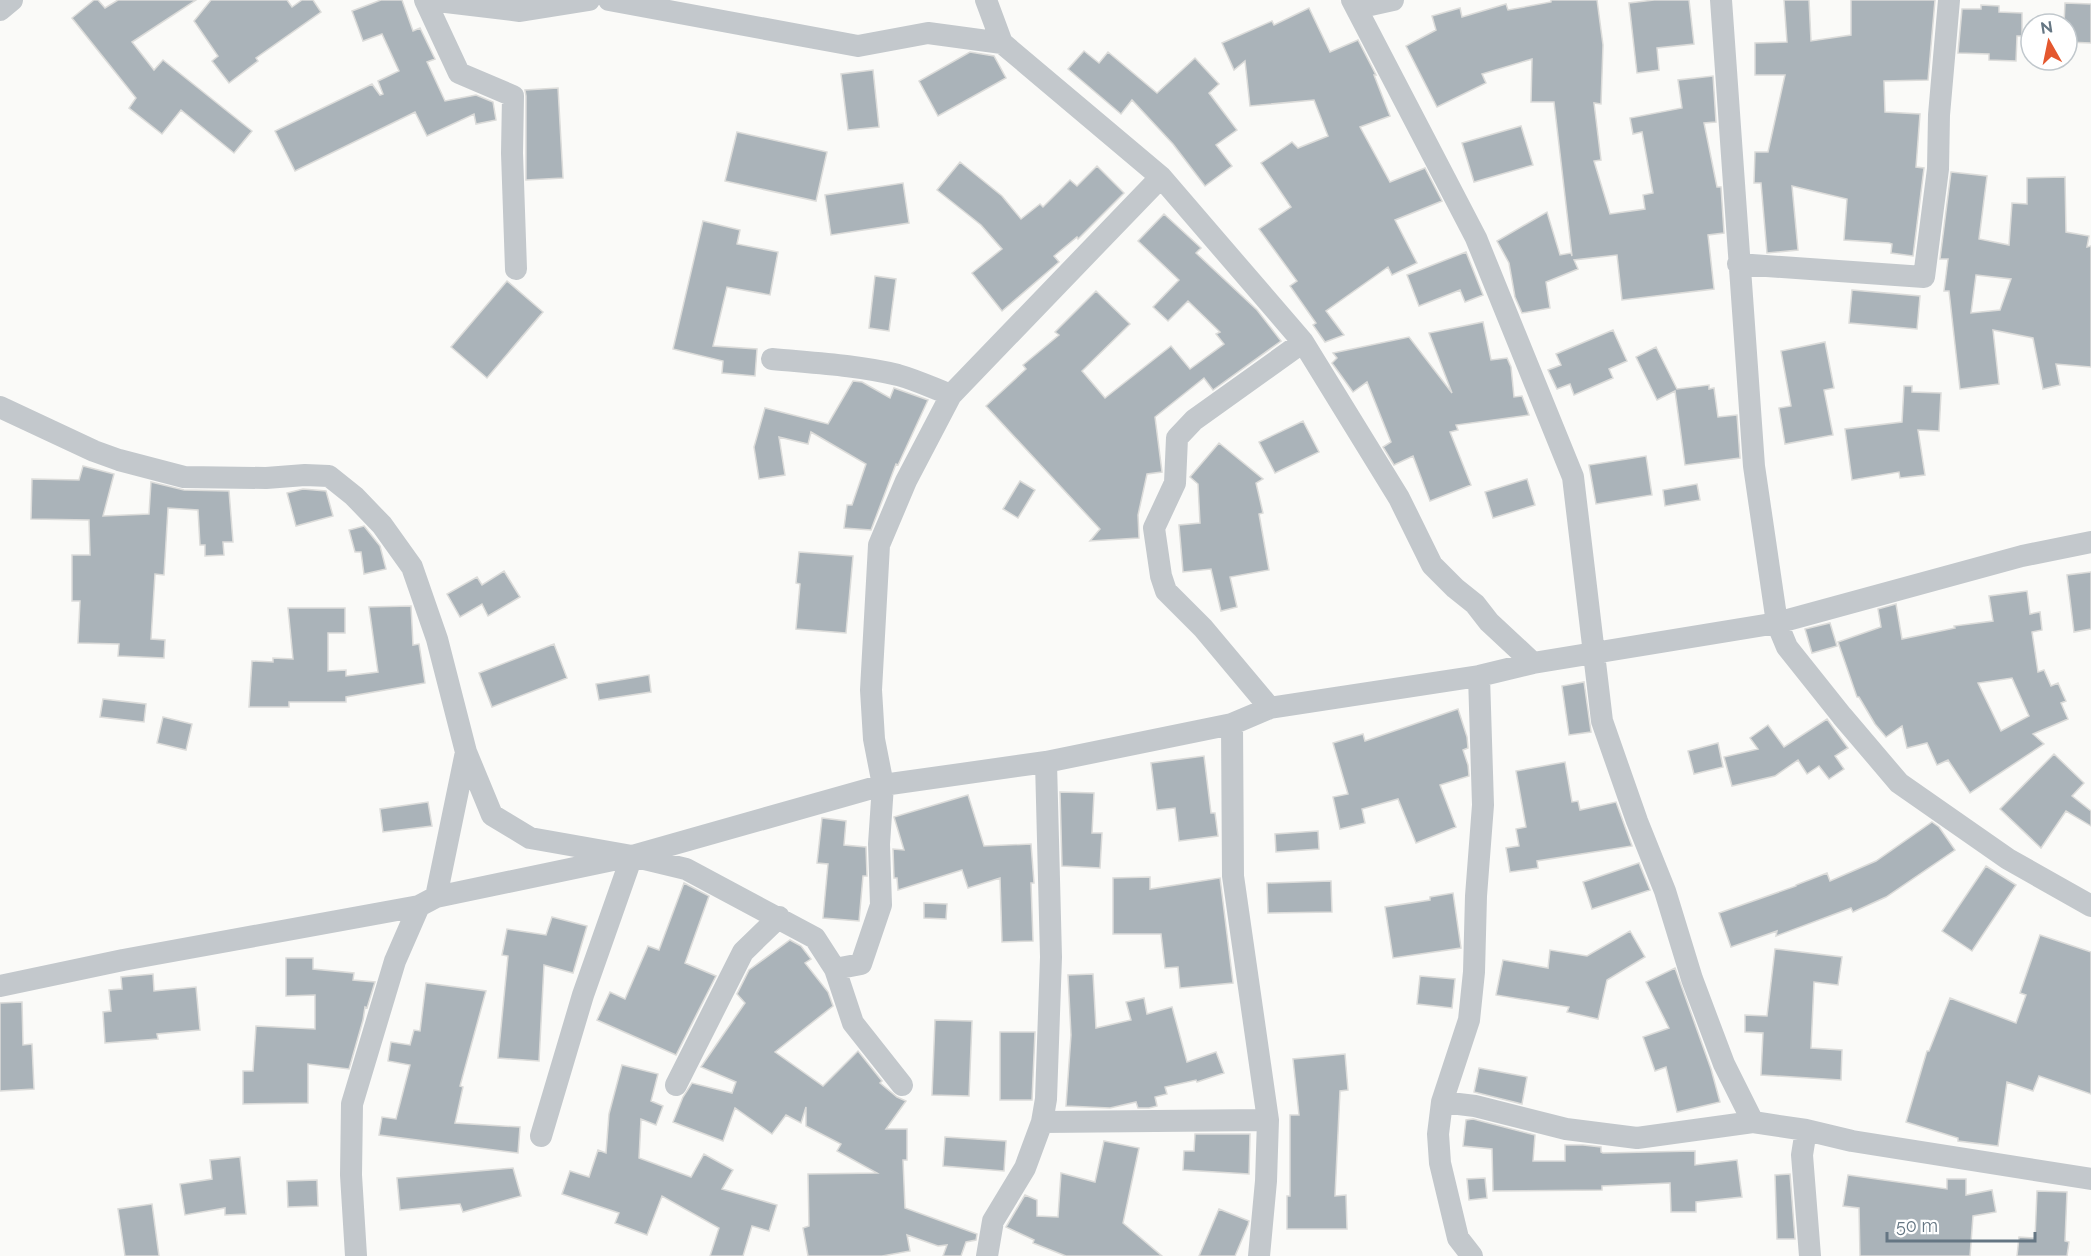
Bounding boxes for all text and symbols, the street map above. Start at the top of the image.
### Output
north arrow [2019,12,2079,72]
text: N [2039,17,2054,38]
scale bar [1887,1205,2036,1243]
text: 50 m [1896,1215,1938,1236]

